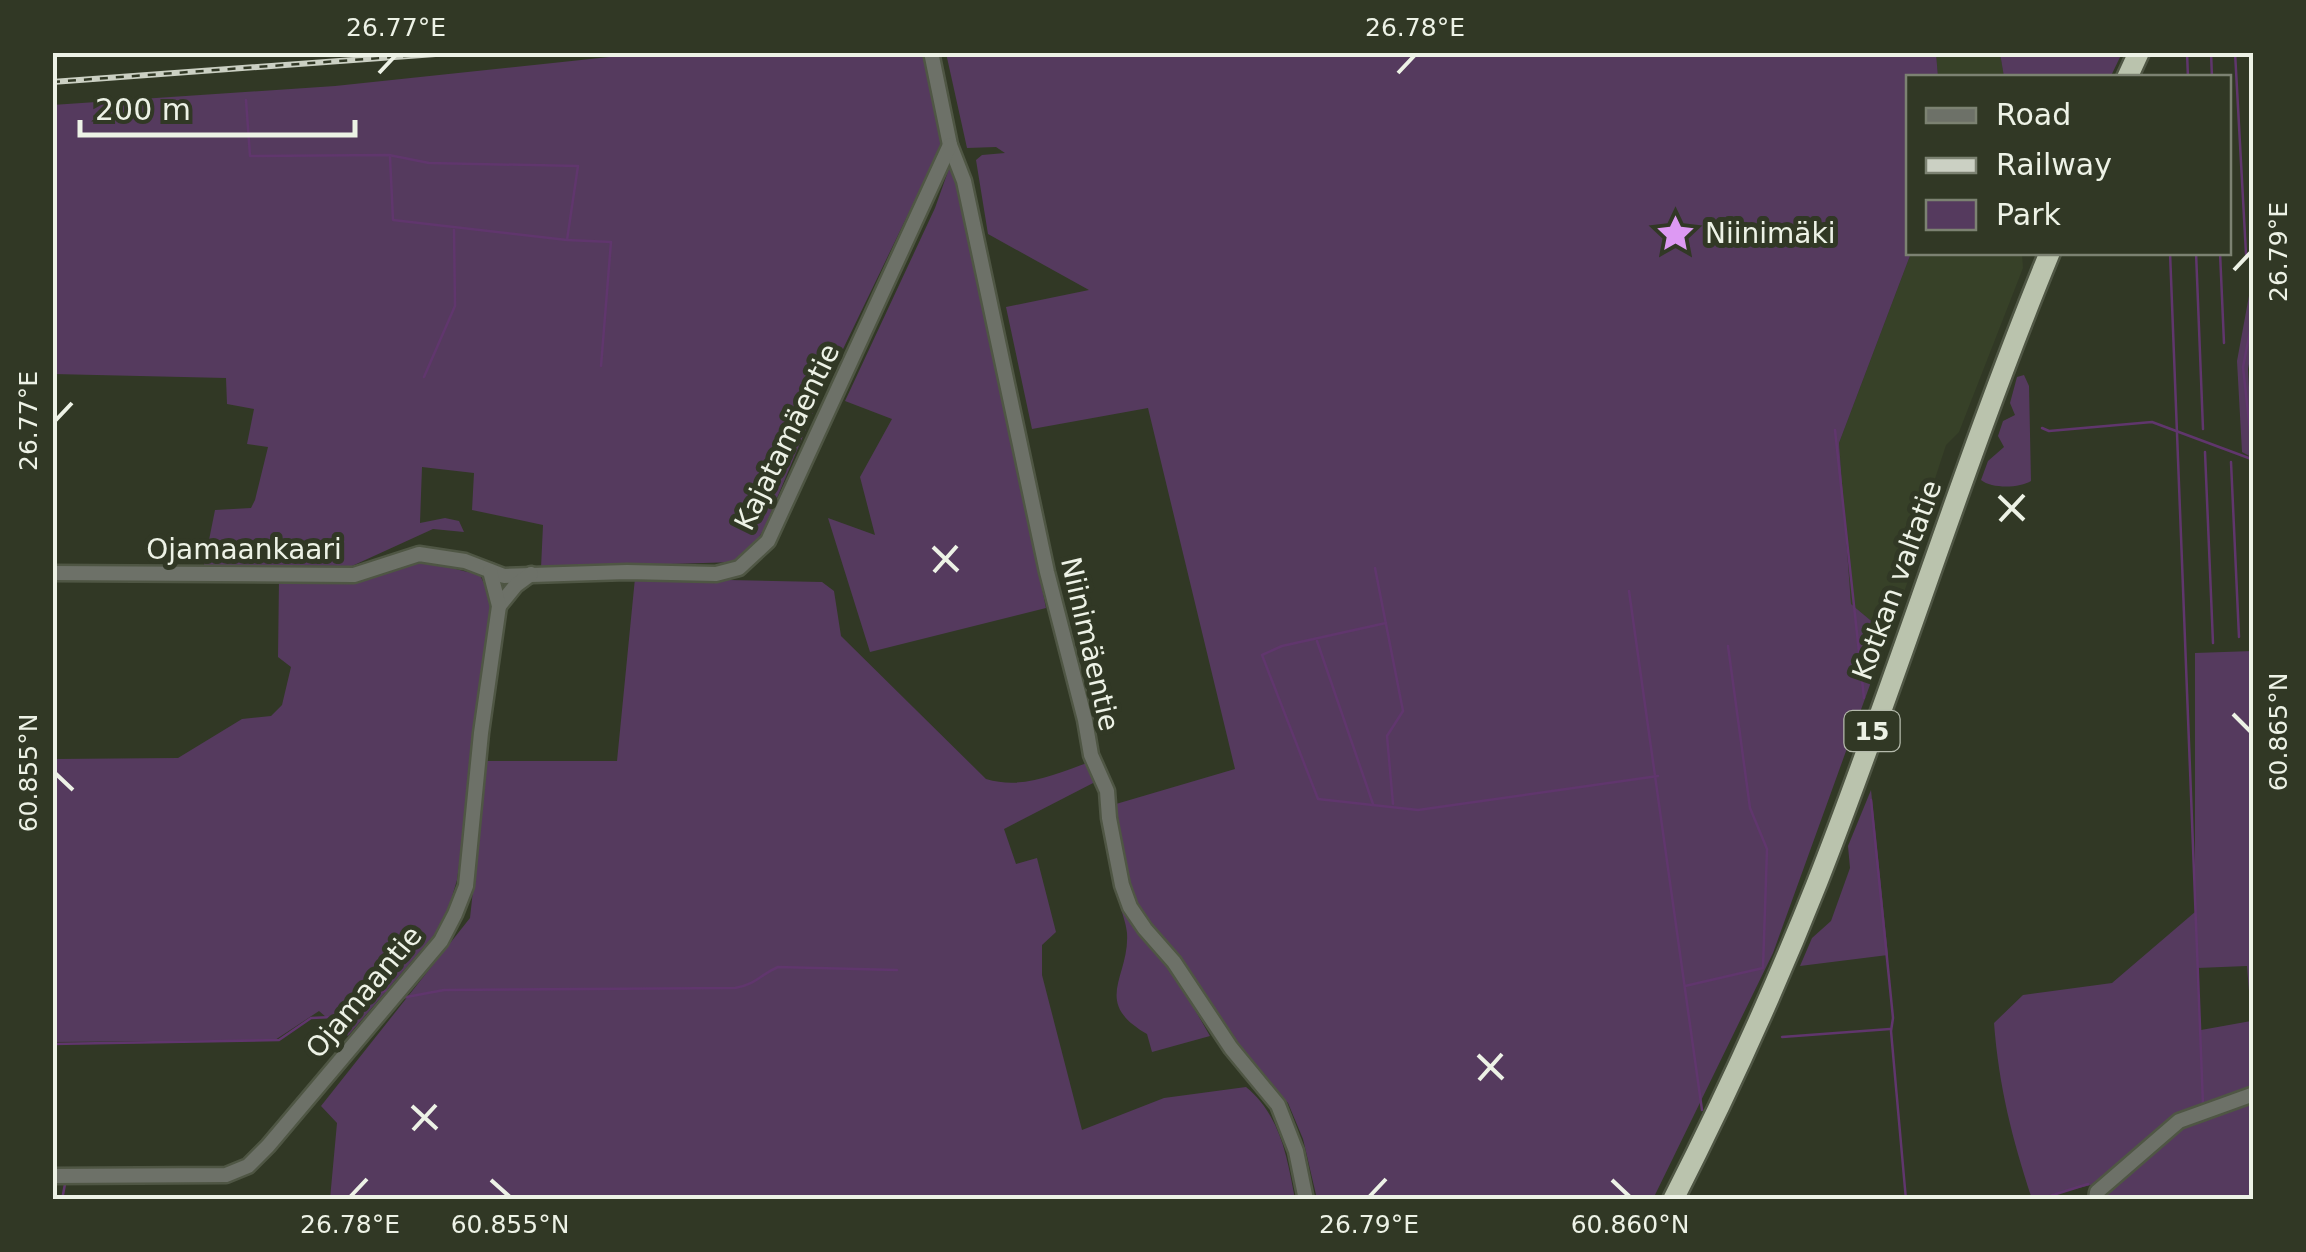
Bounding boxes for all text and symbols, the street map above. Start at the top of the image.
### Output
text: 26.77°E [346,13,446,42]
text: 26.78°E [1365,13,1465,42]
scale bar [80,75,355,137]
legend [1906,75,2231,255]
text: 200 m [95,92,191,127]
text: Road [1996,97,2071,132]
text: Railway [1996,147,2112,182]
text: Park [1996,197,2061,232]
text: 26.79°E [2264,202,2293,302]
place icon: Niinimäki [1654,212,1696,254]
place label: Niinimäki [1705,217,1835,250]
street label: Kajatamäentie [728,338,846,536]
text: 26.77°E [14,371,43,471]
street label: Kotkan valtatie [1846,476,1948,684]
street label: Ojamaankaari [146,533,342,566]
street label: Niinimäentie [1054,554,1126,734]
text: 60.865°N [2264,673,2293,791]
road number: 15 [1844,711,1900,751]
text: 60.855°N [14,714,43,832]
street label: Ojamaantie [299,919,429,1065]
text: 26.78°E [300,1210,400,1239]
text: 60.855°N [451,1210,569,1239]
text: 26.79°E [1319,1210,1419,1239]
text: 60.860°N [1571,1210,1689,1239]

